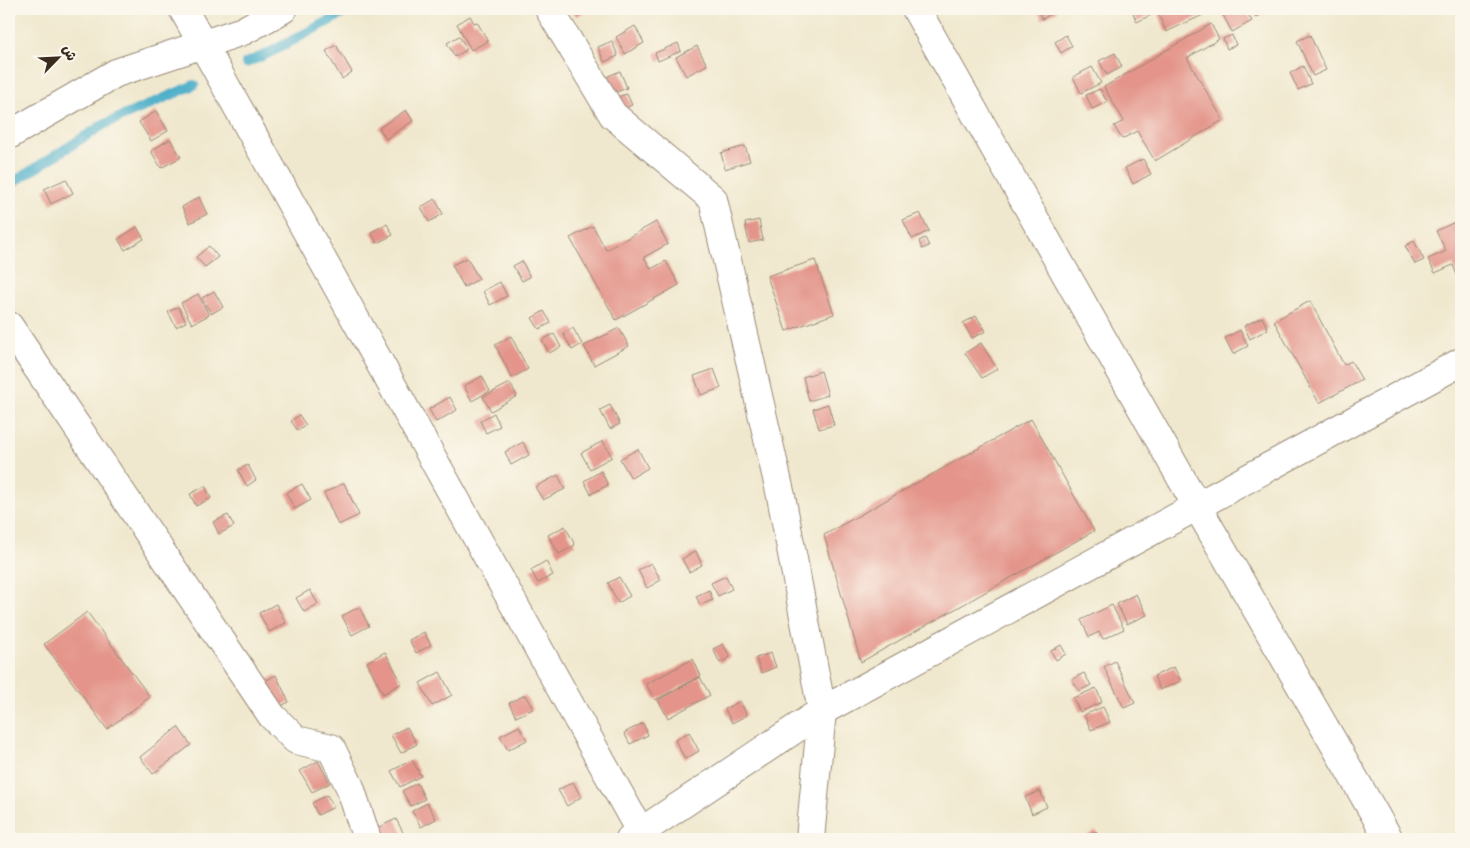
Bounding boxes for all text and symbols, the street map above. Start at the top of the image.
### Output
north arrow [32,32,82,82]
text: ش [59,42,80,63]

